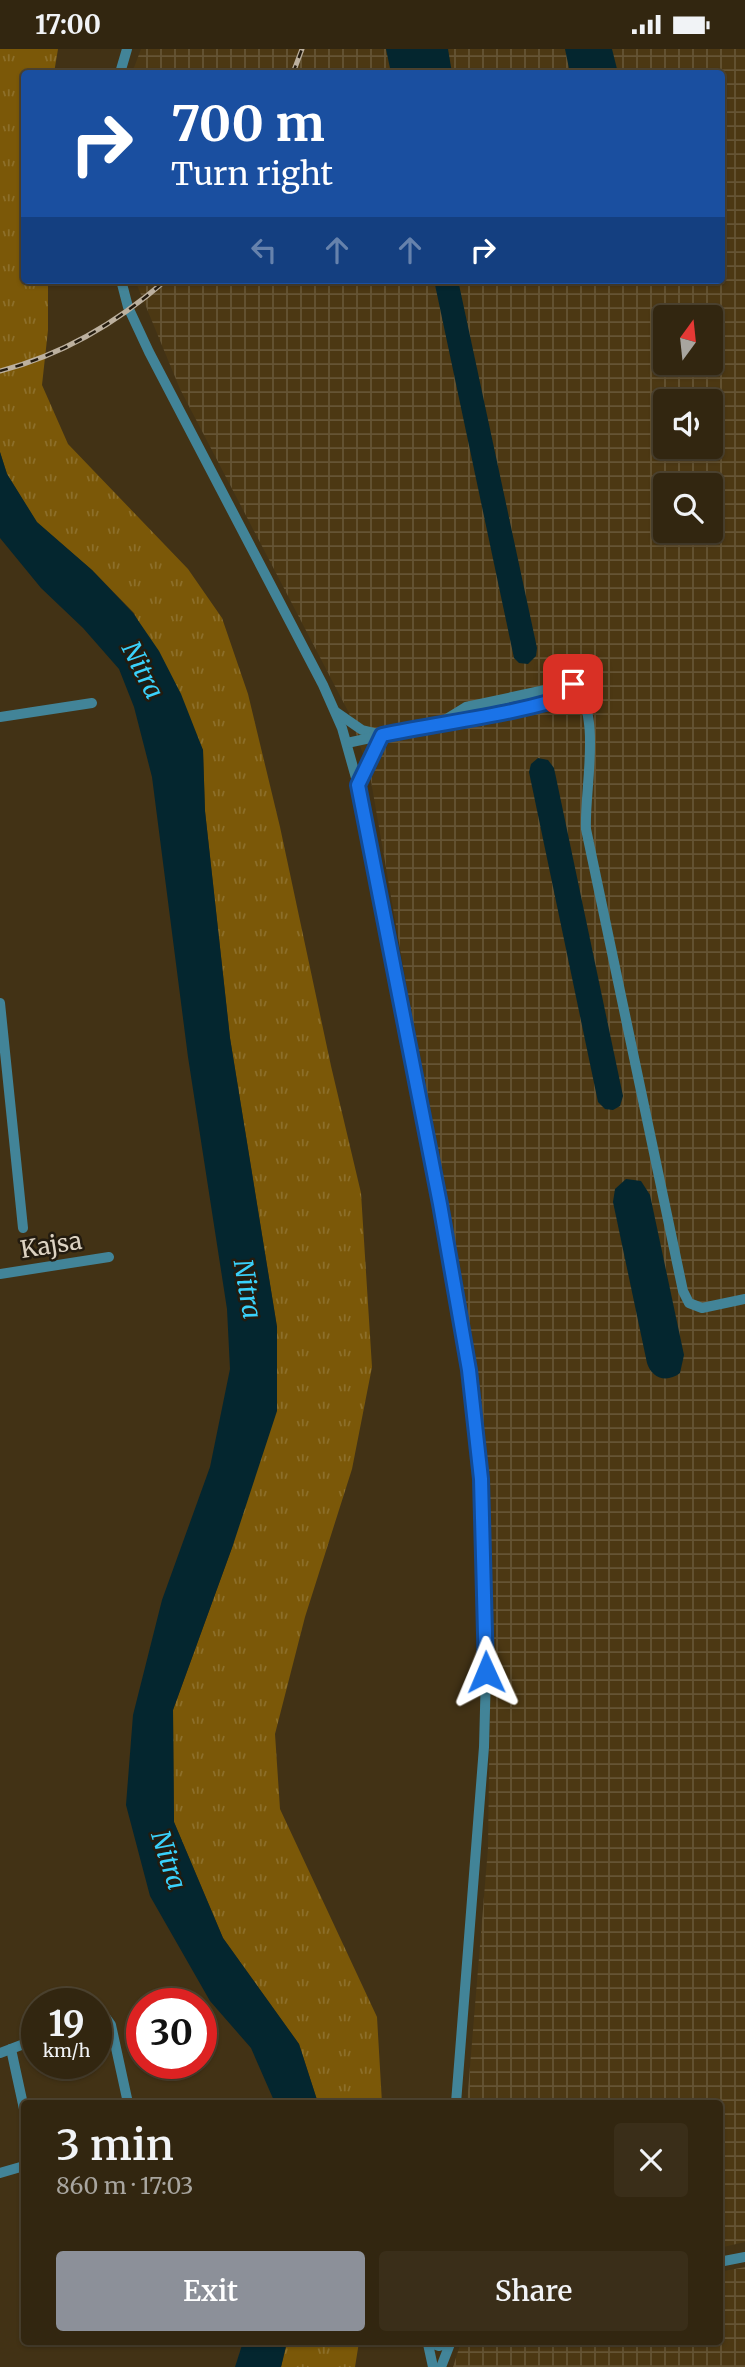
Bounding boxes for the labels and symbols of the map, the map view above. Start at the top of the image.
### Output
north arrow [653,305,723,375]
water label: Nitra [115,636,171,704]
pin [543,654,603,714]
street label: Kajsa [18,1225,84,1265]
water label: Nitra [227,1257,269,1321]
position arrow [449,1635,523,1709]
water label: Nitra [144,1826,194,1894]
speed limit sign: 30 [126,1988,217,2079]

